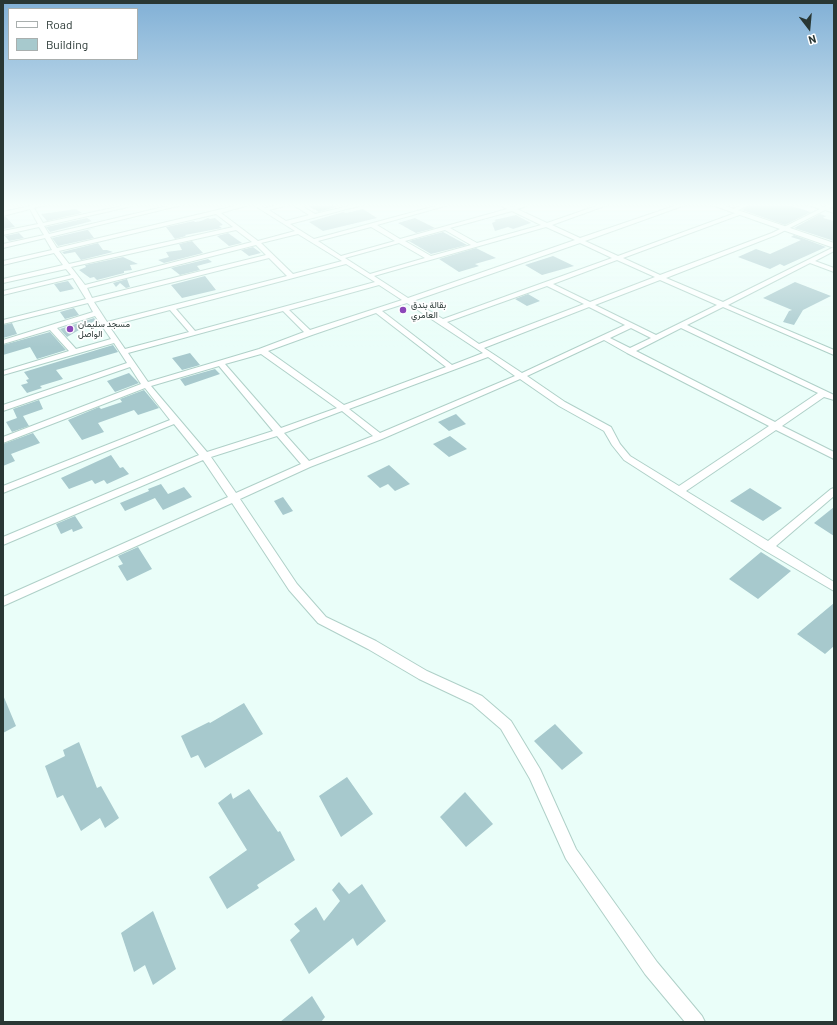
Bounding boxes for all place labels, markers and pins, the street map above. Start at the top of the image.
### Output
place label: بقالة بندق العامري [411,300,446,321]
marker: بقالة بندق العامري [398,305,408,315]
place label: مسجد سليمان الواصل [78,319,130,340]
marker: مسجد سليمان الواصل [65,324,75,334]

